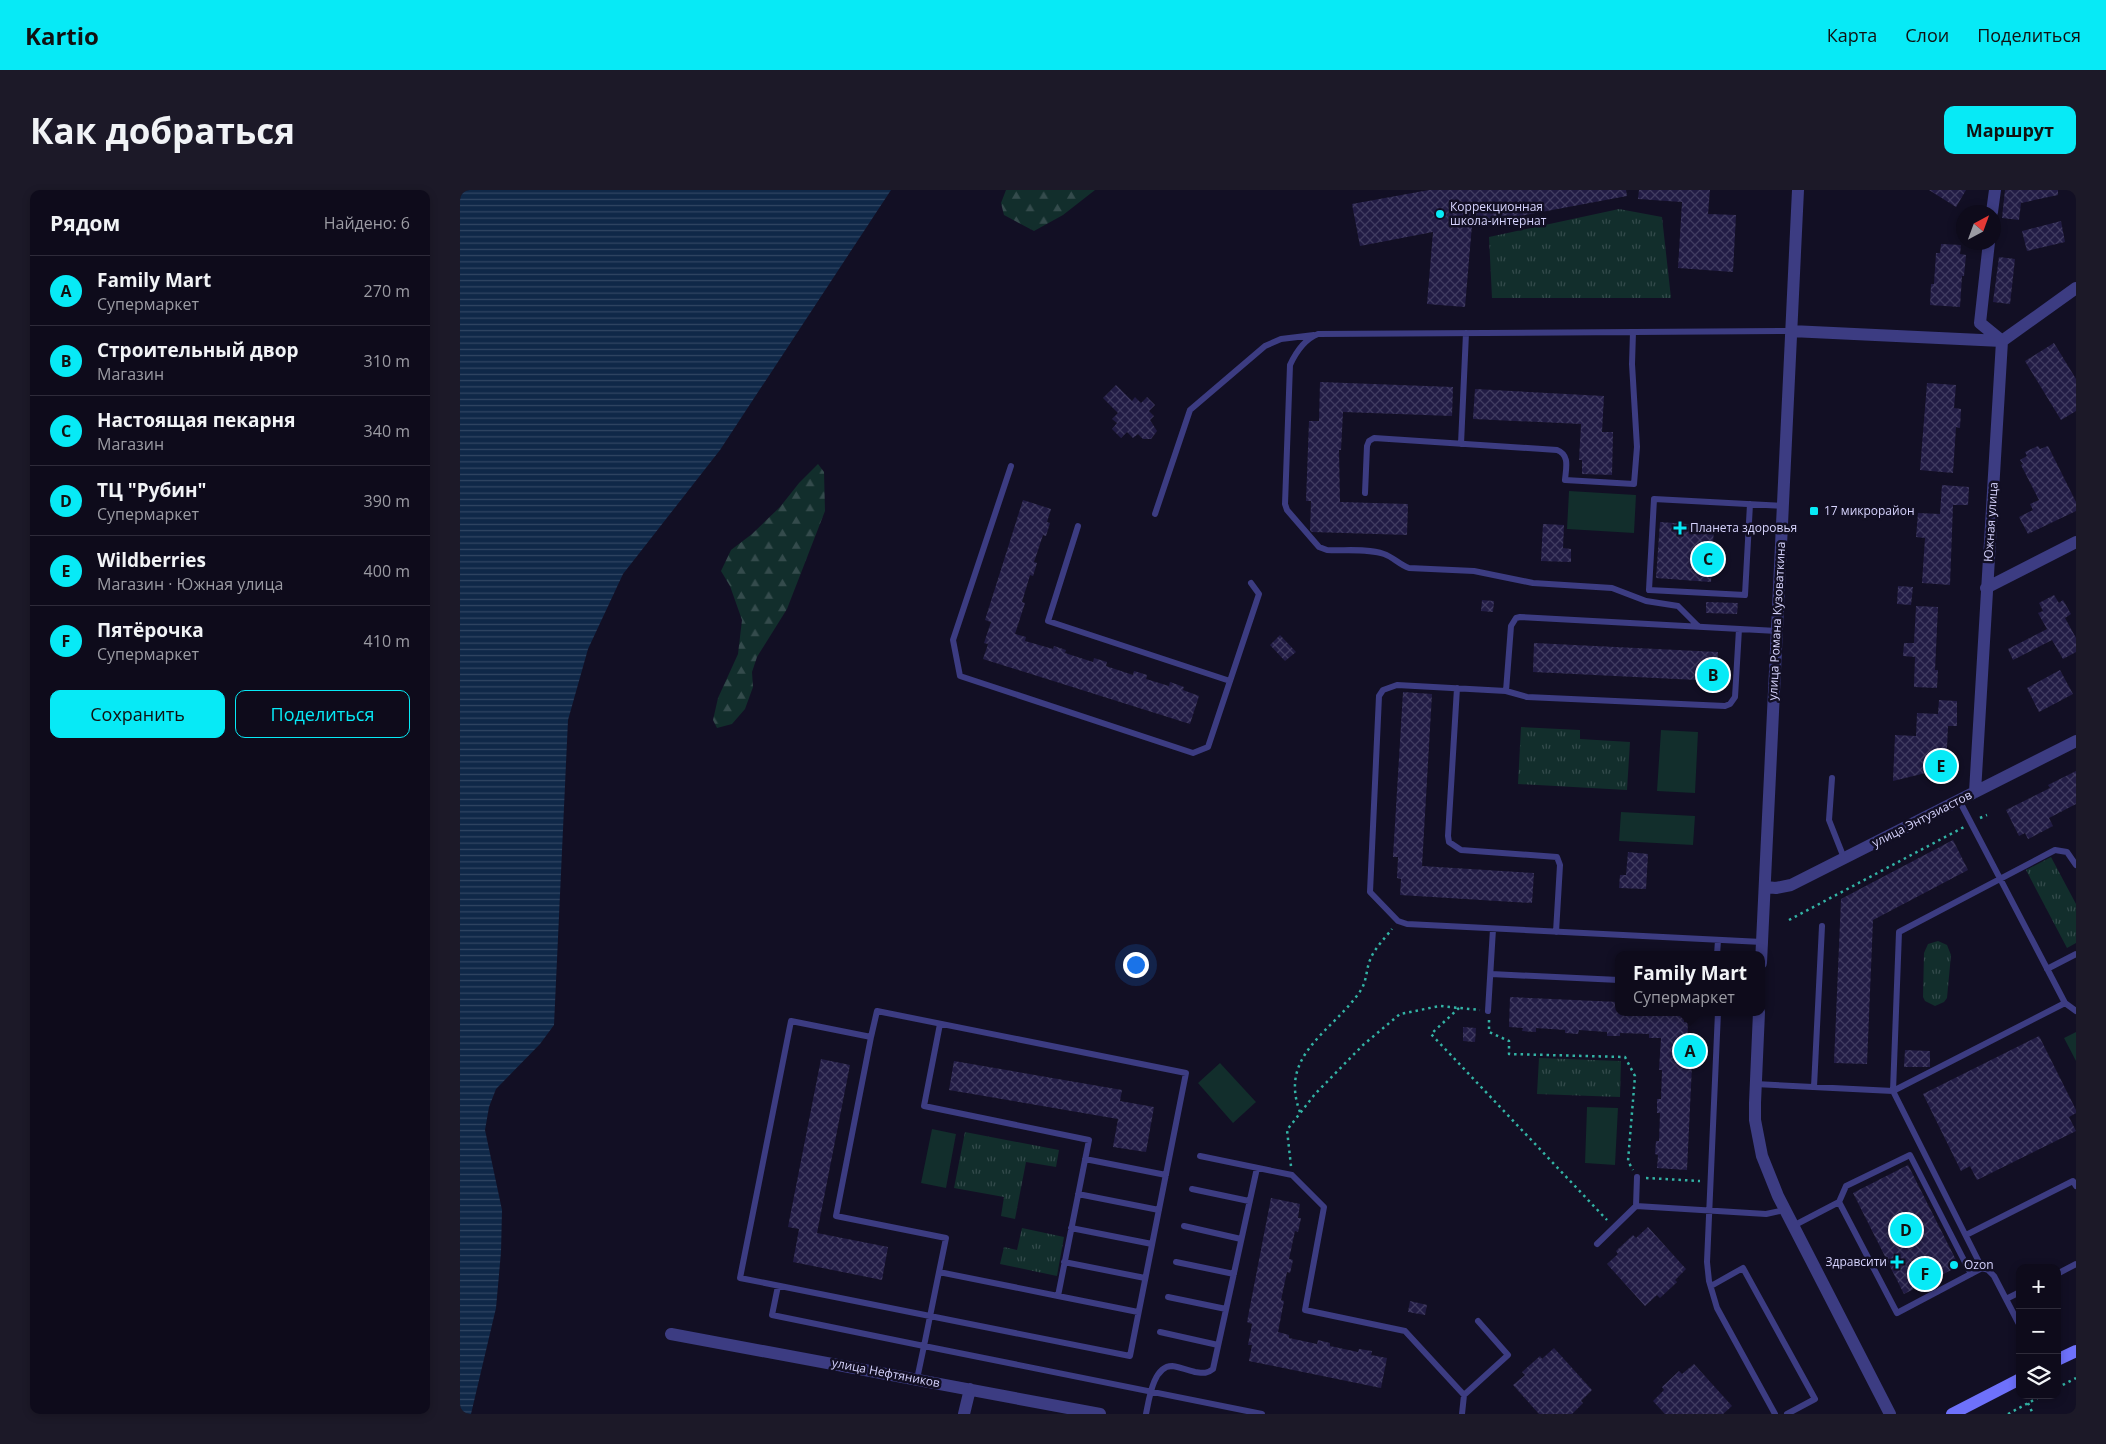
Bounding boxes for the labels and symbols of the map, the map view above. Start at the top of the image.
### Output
place label: Коррекционная школа-интернат [1450,198,1547,229]
north arrow [1956,205,2001,250]
marker: Коррекционная школа-интернат [1434,208,1446,220]
street label: Южная улица [1979,481,2002,563]
place label: 17 микрорайон [1824,502,1914,519]
marker: 17 микрорайон [1808,505,1820,517]
place label: Планета здоровья [1690,519,1797,536]
marker: Планета здоровья [1674,522,1686,534]
pin: C [1692,540,1724,578]
street label: улица Романа Кузоваткина [1764,541,1789,701]
pin: B [1697,656,1729,694]
pin: E [1925,747,1957,785]
street label: улица Энтузиастов [1869,786,1975,851]
your location [1123,952,1149,978]
pin: A [1674,1032,1706,1070]
pin: D [1890,1211,1922,1249]
place label: Здравсити [1826,1253,1887,1270]
pin: F [1909,1255,1941,1293]
marker: Здравсити [1891,1256,1903,1268]
place label: Ozon [1964,1256,1994,1273]
marker: Ozon [1948,1259,1960,1271]
street label: улица Нефтяников [831,1354,942,1391]

